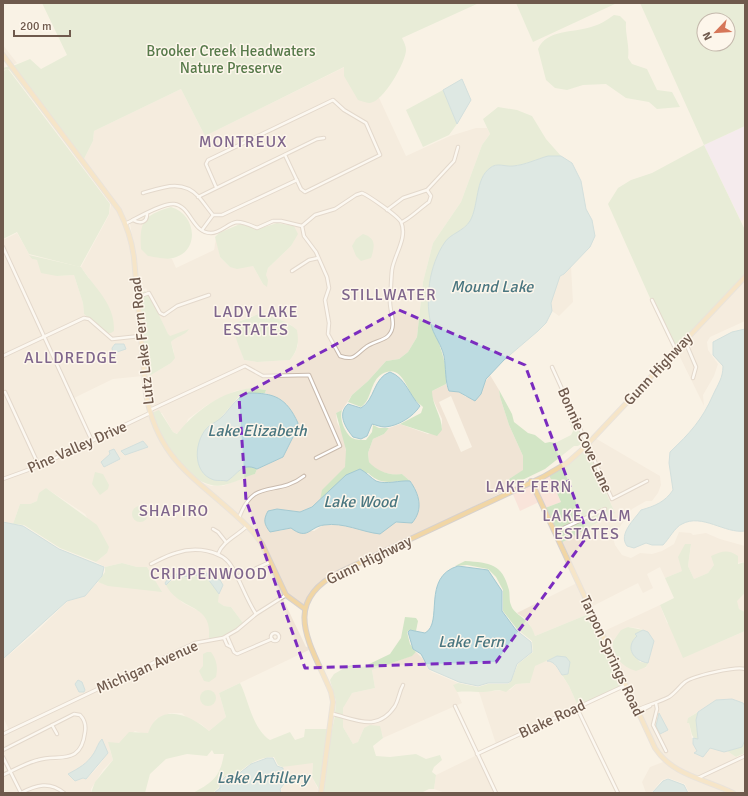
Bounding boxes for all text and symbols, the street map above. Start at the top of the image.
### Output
scale bar [14,12,70,38]
north arrow [696,12,736,52]
text: 200 m [20,19,52,34]
text: N [700,30,715,42]
park label: Brooker Creek Headwaters Nature Preserve [146,42,316,77]
district label: MONTREUX [199,132,287,152]
street label: Lutz Lake Fern Road [126,276,158,406]
water label: Mound Lake [451,277,534,297]
district label: STILLWATER [341,285,437,305]
district label: LADY LAKE ESTATES [213,302,299,340]
street label: Gunn Highway [620,329,696,409]
district label: ALLDREDGE [24,348,118,368]
street label: Bonnie Cove Lane [554,385,616,495]
street label: Pine Valley Drive [25,417,129,477]
water label: Lake Elizabeth [207,421,308,441]
district label: LAKE FERN [486,477,572,497]
water label: Lake Wood [323,492,399,512]
district label: SHAPIRO [139,501,209,521]
district label: LAKE CALM ESTATES [542,506,632,544]
street label: Gunn Highway [323,532,415,588]
district label: CRIPPENWOOD [150,564,268,584]
street label: Tarpon Springs Road [576,593,648,719]
water label: Lake Fern [438,632,505,652]
street label: Michigan Avenue [93,637,201,697]
street label: Blake Road [516,696,588,742]
water label: Lake Artillery [217,768,312,788]

